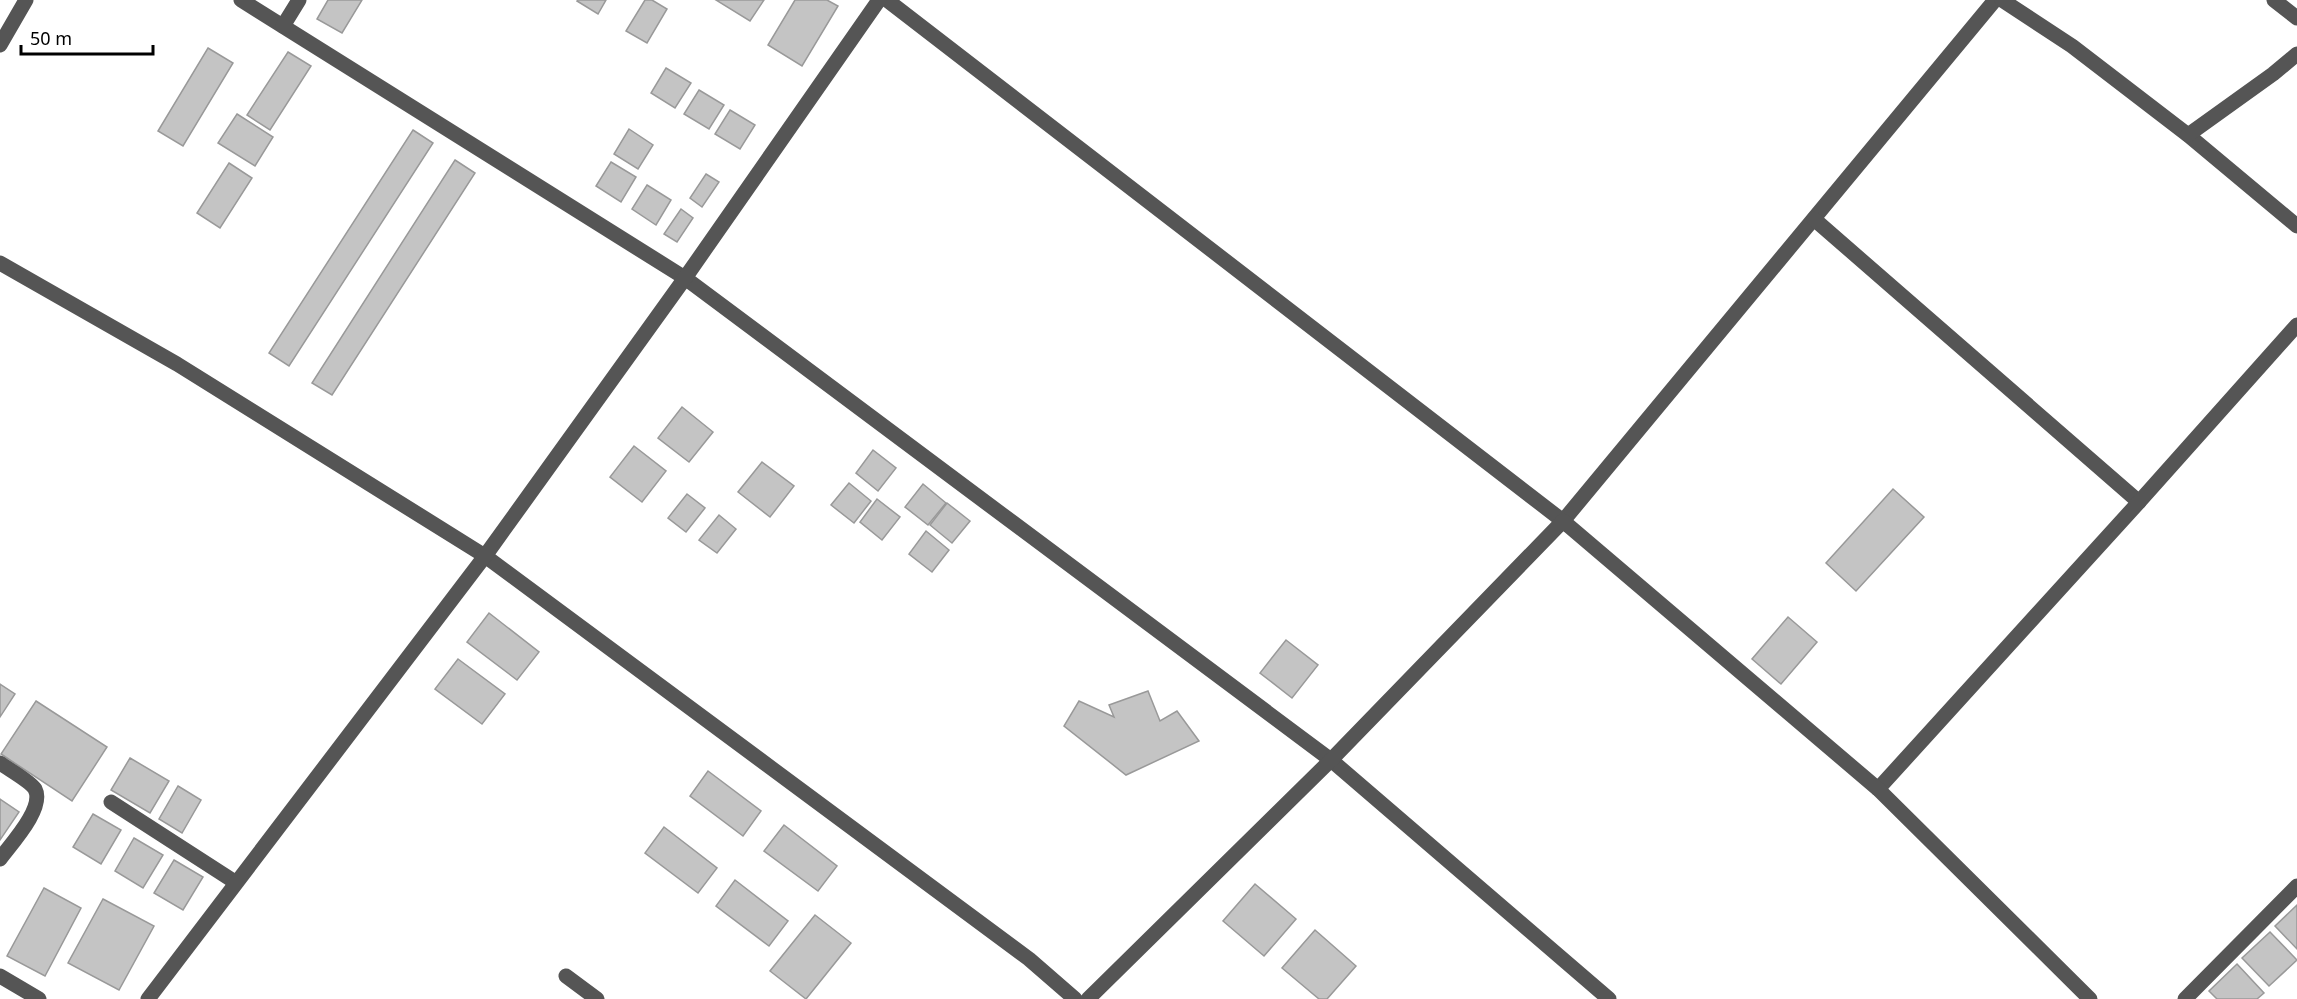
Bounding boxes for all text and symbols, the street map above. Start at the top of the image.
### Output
scale bar [21,18,153,56]
text: 50 m [30,26,72,50]

